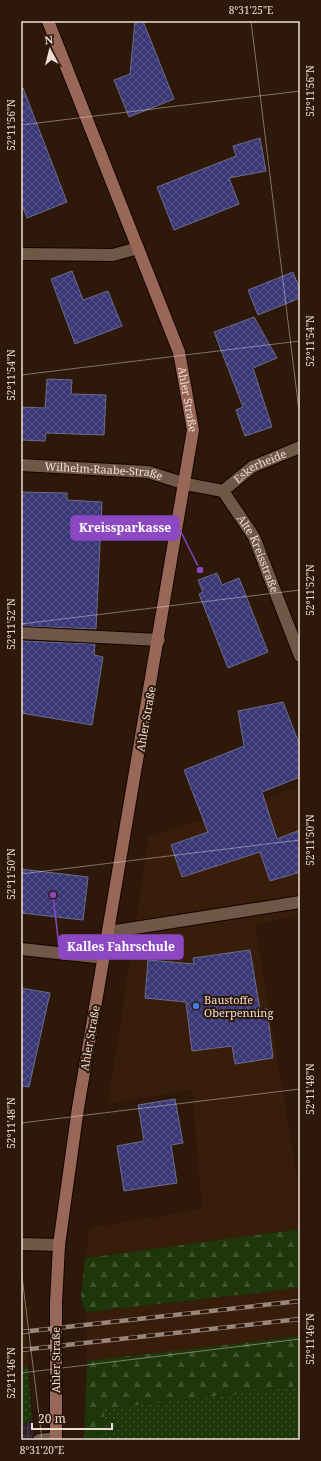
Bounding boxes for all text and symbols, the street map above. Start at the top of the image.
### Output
text: 8°31'25"E [229,3,273,17]
north arrow [30,30,70,70]
text: N [44,32,54,48]
text: 52°11'56"N [303,65,317,117]
text: 52°11'56"N [4,99,18,151]
text: 52°11'54"N [303,315,317,367]
text: 52°11'54"N [4,349,18,401]
street label: Ahler Straße [175,365,201,433]
street label: Eskerheide [230,446,288,486]
street label: Wilhelm-Raabe-Straße [44,458,165,483]
street label: Alte Kreisstraße [234,512,283,595]
callout: Kreissparkasse [71,516,179,540]
text: Kreissparkasse [79,519,171,536]
text: 52°11'52"N [303,564,317,616]
text: 52°11'52"N [4,598,18,650]
street label: Ahler Straße [132,685,159,753]
text: 52°11'50"N [303,814,317,866]
text: 52°11'50"N [4,848,18,900]
callout: Kalles Fahrschule [59,935,183,959]
text: Kalles Fahrschule [67,938,175,955]
place label: Baustoffe Oberpenning [204,992,273,1020]
marker: Baustoffe Oberpenning [191,1001,201,1011]
street label: Ahler Straße [76,1004,103,1072]
text: 52°11'48"N [303,1063,317,1115]
text: 52°11'48"N [4,1097,18,1149]
text: 52°11'46"N [303,1313,317,1365]
street label: Ahler Straße [48,1327,63,1393]
text: 52°11'46"N [4,1347,18,1399]
scale bar [32,1405,112,1431]
text: 20 m [38,1410,66,1427]
text: 8°31'20"E [20,1443,64,1457]

